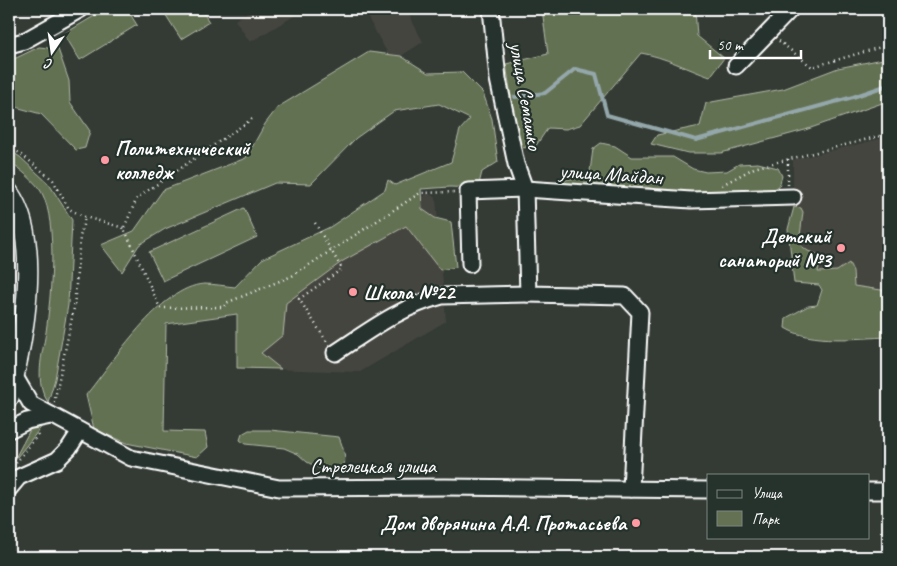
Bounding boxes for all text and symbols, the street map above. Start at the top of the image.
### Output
north arrow [28,28,78,78]
scale bar [710,28,801,60]
text: 50 m [717,36,744,55]
street label: улица Семашко [503,38,549,154]
text: С [42,55,54,73]
place label: Политехнический колледж [115,135,252,185]
marker: Политехнический колледж [99,154,111,166]
street label: улица Майдан [557,157,665,191]
place label: Детский санаторий №3 [718,223,834,273]
marker: Детский санаторий №3 [835,242,847,254]
place label: Школа №22 [363,279,457,305]
marker: Школа №22 [347,286,359,298]
street label: Стрелецкая улица [310,453,438,479]
legend [707,474,870,538]
text: Улица [752,484,783,503]
place label: Дом дворянина А.А. Протасьева [380,510,628,536]
text: Парк [752,510,780,529]
marker: Дом дворянина А.А. Протасьева [630,517,642,529]

